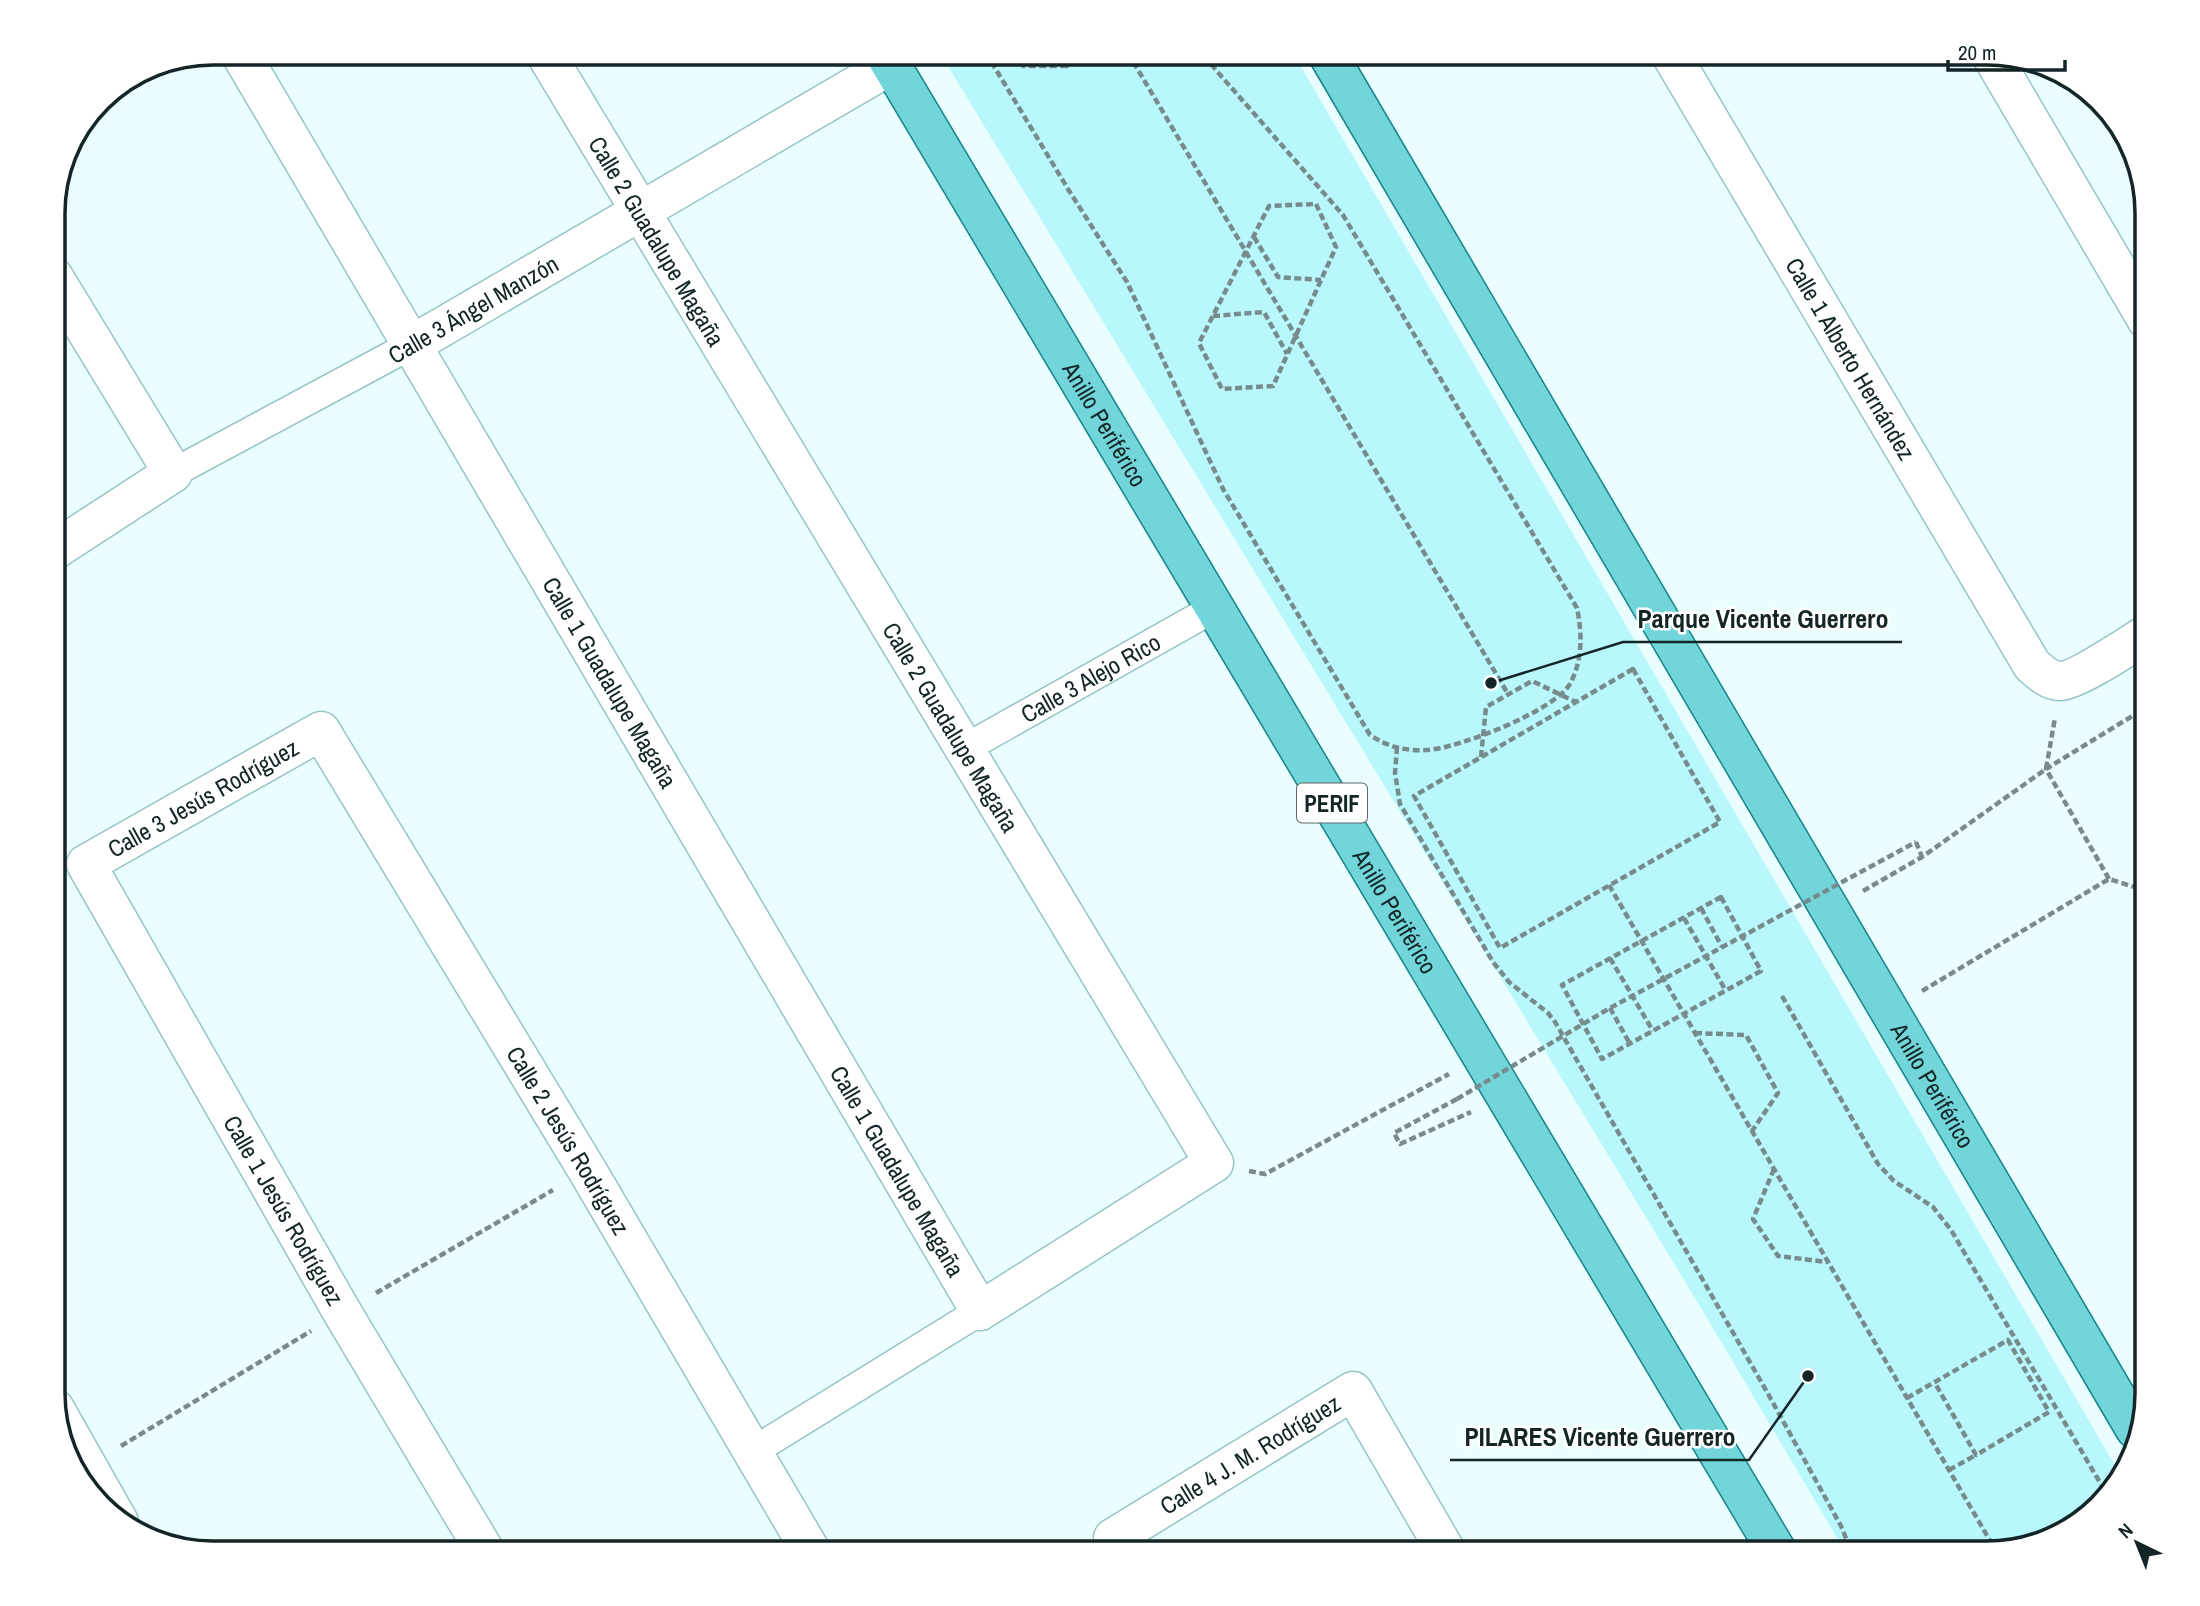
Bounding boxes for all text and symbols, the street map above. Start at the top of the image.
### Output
scale bar [1948,28,2065,72]
text: 20 m [1958,38,1996,67]
street label: Calle 2 Guadalupe Magaña [582,130,732,352]
street label: Calle 3 Ángel Manzón [382,247,564,371]
street label: Calle 1 Alberto Hernández [1778,251,1923,466]
street label: Anillo Periférico [1055,355,1155,492]
street label: Calle 1 Guadalupe Magaña [536,571,685,794]
callout: Parque Vicente Guerrero [1623,595,1902,642]
text: Parque Vicente Guerrero [1638,601,1888,636]
street label: Calle 2 Guadalupe Magaña [876,616,1026,838]
street label: Calle 3 Alejo Rico [1015,626,1166,730]
street label: Calle 3 Jesús Rodríguez [102,731,304,865]
road number: PERIF [1297,783,1367,822]
street label: Anillo Periférico [1345,842,1445,980]
street label: Anillo Periférico [1883,1016,1982,1154]
street label: Calle 2 Jesús Rodríguez [500,1040,637,1241]
street label: Calle 1 Guadalupe Magaña [823,1059,972,1282]
street label: Calle 1 Jesús Rodríguez [217,1109,352,1311]
street label: Calle 4 J. M. Rodríguez [1154,1387,1346,1522]
callout: PILARES Vicente Guerrero [1450,1413,1749,1460]
text: PILARES Vicente Guerrero [1465,1419,1735,1454]
north arrow [2102,1508,2172,1578]
text: N [2112,1517,2138,1544]

